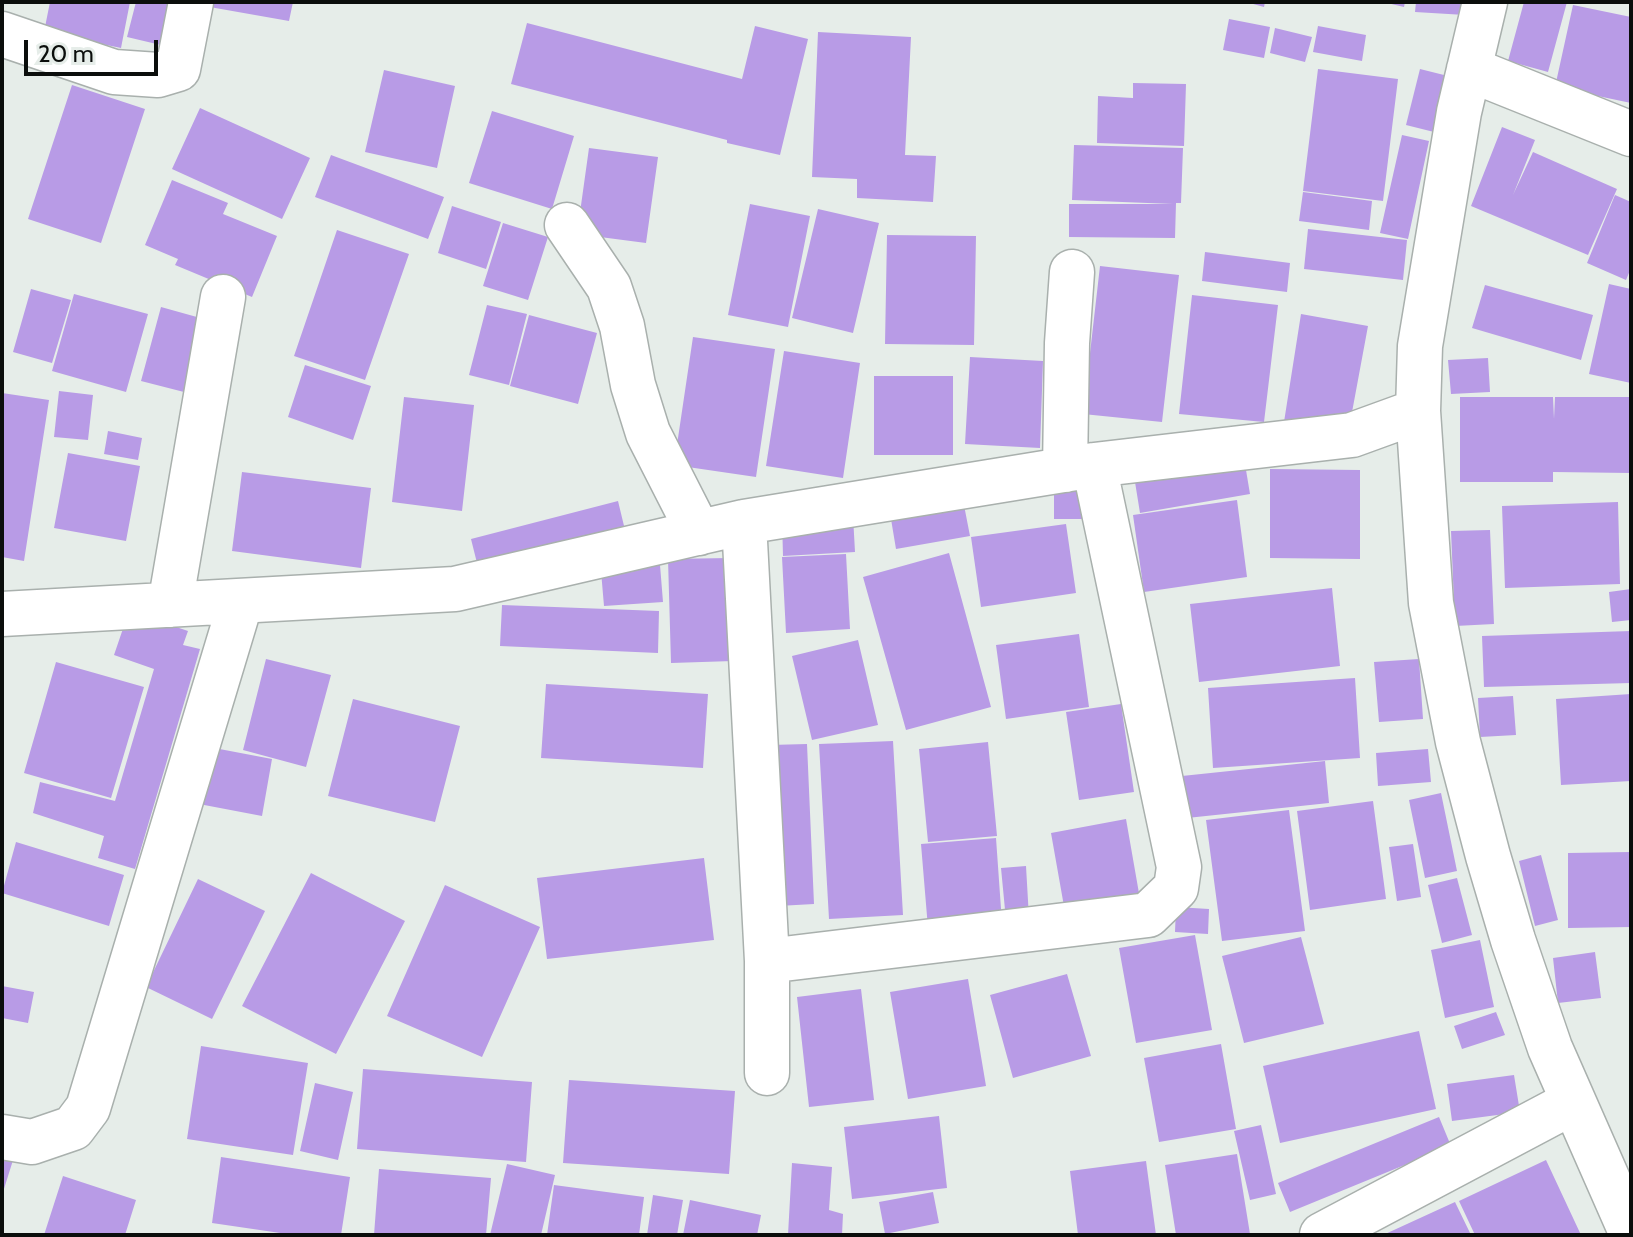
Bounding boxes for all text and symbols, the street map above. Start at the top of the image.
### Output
scale bar [28,24,162,74]
text: 20 m [38,39,94,68]

